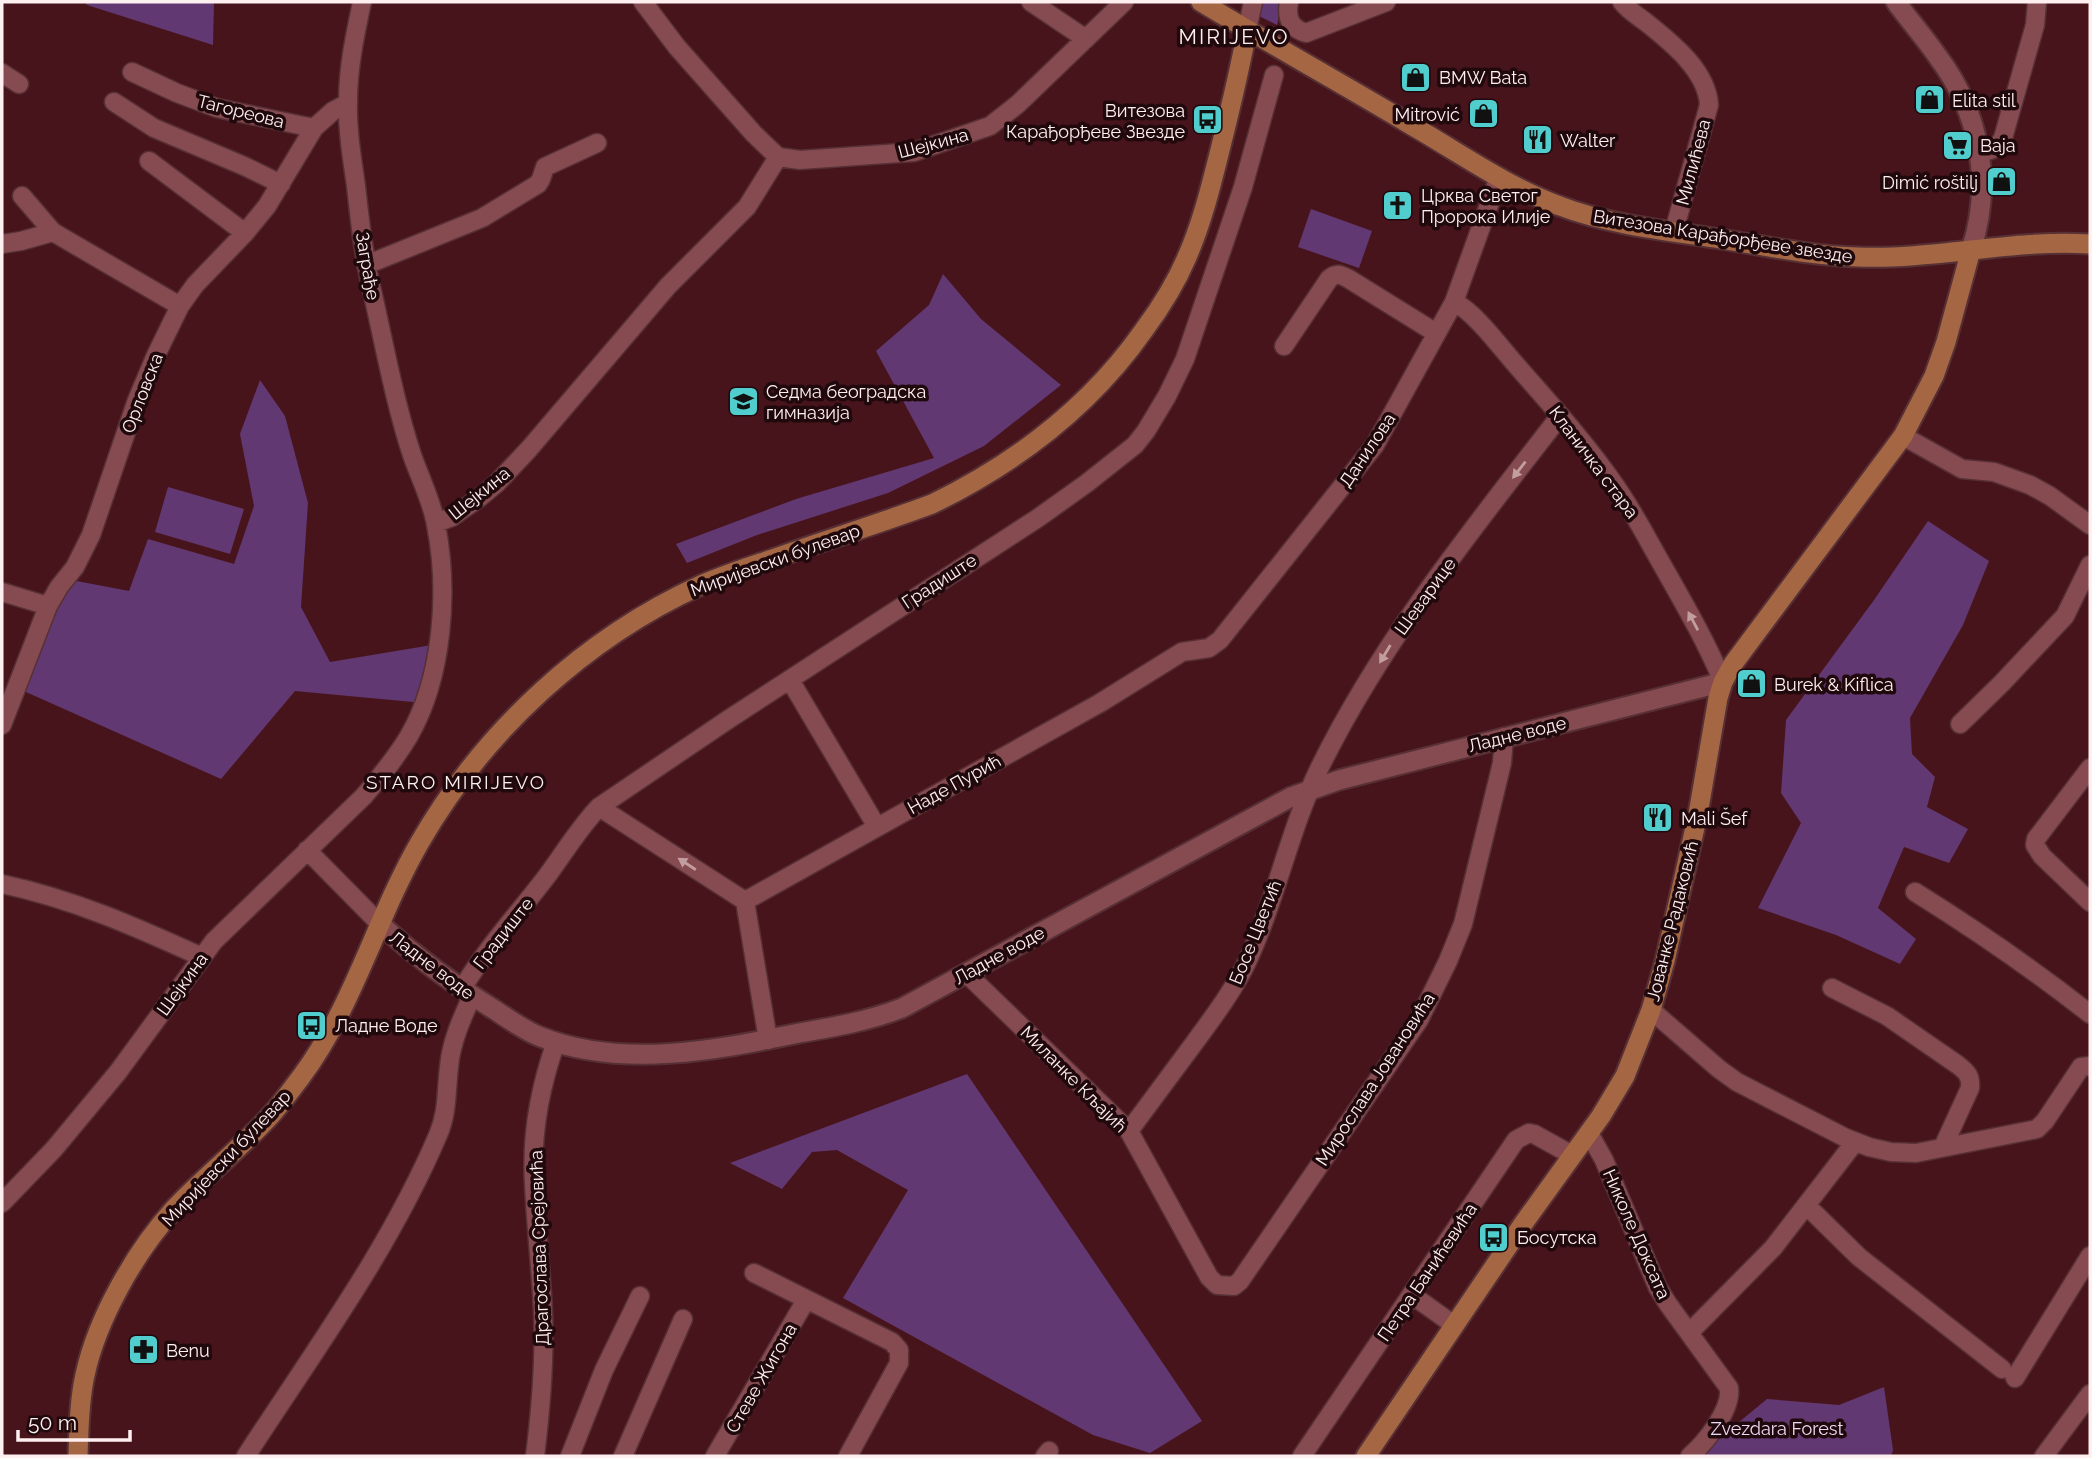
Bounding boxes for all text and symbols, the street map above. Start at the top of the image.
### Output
district label: MIRIJEVO [1179,24,1289,49]
shop icon: BMW Bata [1399,60,1433,94]
place label: BMW Bata [1439,67,1527,88]
shop icon: Elita stil [1912,83,1946,117]
street label: Тагореова [195,90,287,132]
place label: Elita stil [1952,90,2016,111]
shop icon: Mitrović [1466,97,1500,131]
place label: Витезова Карађорђеве Звезде [1006,100,1185,142]
bus stop icon: Витезова Карађорђеве Звезде [1191,103,1225,137]
place label: Mitrović [1394,104,1460,125]
street label: Милићева [1671,117,1715,207]
restaurant icon: Walter [1520,123,1554,157]
street label: Шејкина [895,124,971,162]
supermarket icon: Baja [1940,128,1974,162]
place label: Walter [1560,130,1616,151]
place label: Baja [1980,135,2016,156]
shop icon: Dimić roštilj [1984,165,2018,199]
place label: Dimić roštilj [1882,172,1978,193]
place label: Црква Светог Пророка Илије [1421,185,1551,227]
church icon: Црква Светог Пророка Илије [1381,188,1415,222]
street label: Витезова Карађорђеве звезде [1592,205,1855,267]
street label: Заграђе [352,230,384,302]
street label: Орловска [117,350,167,436]
place label: Седма београдска гимназија [766,381,926,423]
school or university icon: Седма београдска гимназија [726,384,760,418]
street label: Кланичка стара [1545,402,1643,522]
street label: Данилова [1335,409,1399,491]
one-way arrow [1511,460,1526,478]
street label: Шејкина [444,462,514,524]
street label: Миријевски булевар [687,520,863,600]
street label: Градиште [898,549,981,613]
street label: Шеварице [1390,553,1460,639]
one-way arrow [1688,610,1700,630]
one-way arrow [1378,644,1391,663]
shop icon: Burek & Kiflica [1734,667,1768,701]
place label: Burek & Kiflica [1774,674,1894,695]
street label: Ладне воде [1466,712,1569,756]
street label: Наде Пурић [904,750,1004,818]
district label: STARO MIRIJEVO [366,771,546,793]
restaurant icon: Mali Šef [1641,801,1675,835]
place label: Mali Šef [1681,807,1748,829]
street label: Јованке Радаковић [1642,839,1702,1003]
one-way arrow [677,858,697,871]
street label: Босе Цветић [1225,877,1285,987]
street label: Градиште [469,893,538,973]
street label: Ладне воде [950,921,1048,989]
street label: Ладне воде [386,926,479,1004]
street label: Шејкина [152,949,212,1019]
street label: Мирослава Јовановића [1311,988,1439,1170]
bus stop icon: Ладне Воде [295,1008,329,1042]
place label: Ладне Воде [335,1015,438,1036]
street label: Миланке Кљајић [1016,1021,1132,1137]
street label: Миријевски булевар [157,1085,295,1231]
street label: Драгослава Срејовића [525,1150,553,1346]
street label: Николе Доксата [1599,1166,1675,1302]
street label: Петра Банићевића [1373,1199,1481,1345]
bus stop icon: Босутска [1477,1220,1511,1254]
place label: Босутска [1517,1227,1597,1248]
street label: Стеве Жигона [721,1319,801,1437]
pharmacy icon: Benu [126,1333,160,1367]
place label: Benu [166,1340,210,1361]
scale bar [18,1398,130,1442]
text: 50 m [28,1410,77,1435]
park label: Zvezdara Forest [1710,1418,1844,1439]

